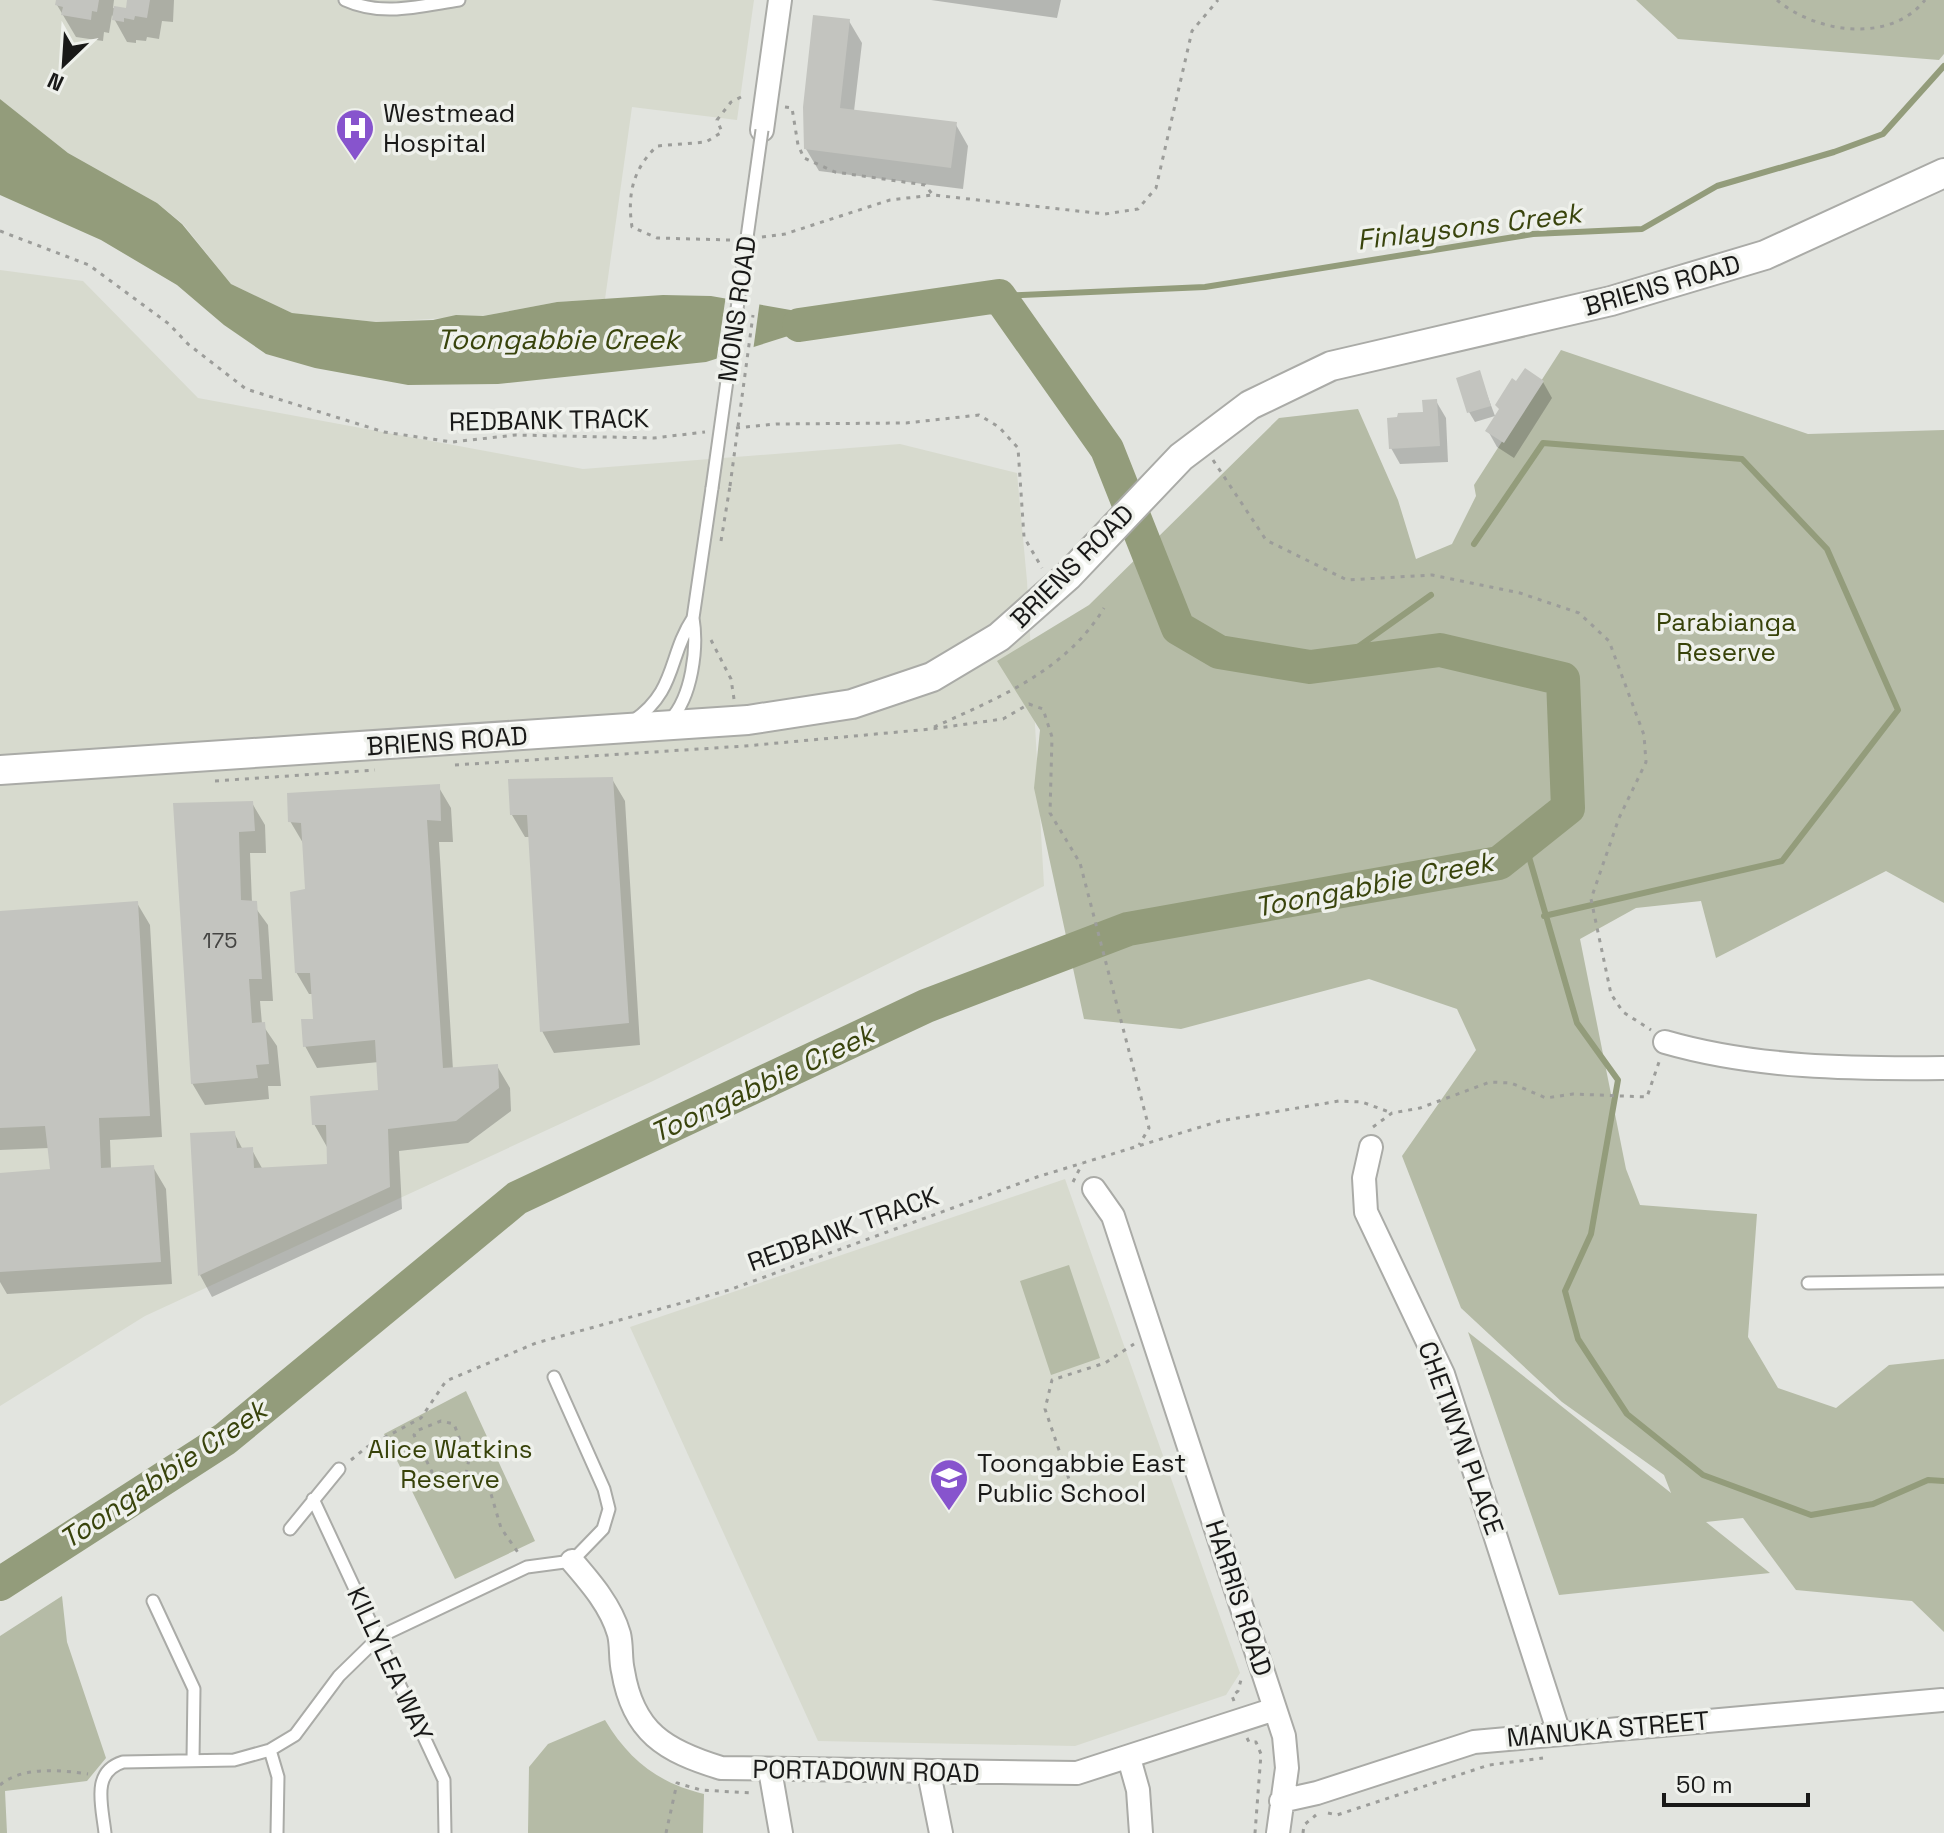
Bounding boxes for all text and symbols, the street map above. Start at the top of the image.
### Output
north arrow [24,24,104,104]
text: N [43,66,68,98]
place label: Westmead Hospital [383,96,515,160]
hospital icon: Westmead Hospital [334,107,376,162]
water label: Finlaysons Creek [1354,194,1586,258]
street label: MONS ROAD [710,234,764,384]
street label: BRIENS ROAD [1580,246,1744,324]
water label: Toongabbie Creek [437,321,682,357]
street label: REDBANK TRACK [448,401,650,439]
street label: BRIENS ROAD [1003,497,1141,635]
park label: Parabianga Reserve [1656,605,1796,669]
street label: BRIENS ROAD [365,718,529,764]
water label: Toongabbie Creek [1252,843,1499,925]
house number: 175 [203,926,237,954]
water label: Toongabbie Creek [645,1014,882,1151]
street label: REDBANK TRACK [743,1179,943,1279]
street label: CHETWYN PLACE [1410,1337,1512,1539]
water label: Toongabbie Creek [52,1390,276,1557]
park label: Alice Watkins Reserve [367,1432,533,1496]
place label: Toongabbie East Public School [977,1446,1186,1510]
school or university icon: Toongabbie East Public School [928,1457,970,1512]
street label: HARRIS ROAD [1198,1516,1280,1680]
street label: KILLYLEA WAY [339,1581,441,1747]
street label: MANUKA STREET [1505,1703,1711,1755]
street label: PORTADOWN ROAD [752,1752,980,1790]
scale bar [1664,1757,1808,1807]
text: 50 m [1676,1769,1733,1800]

